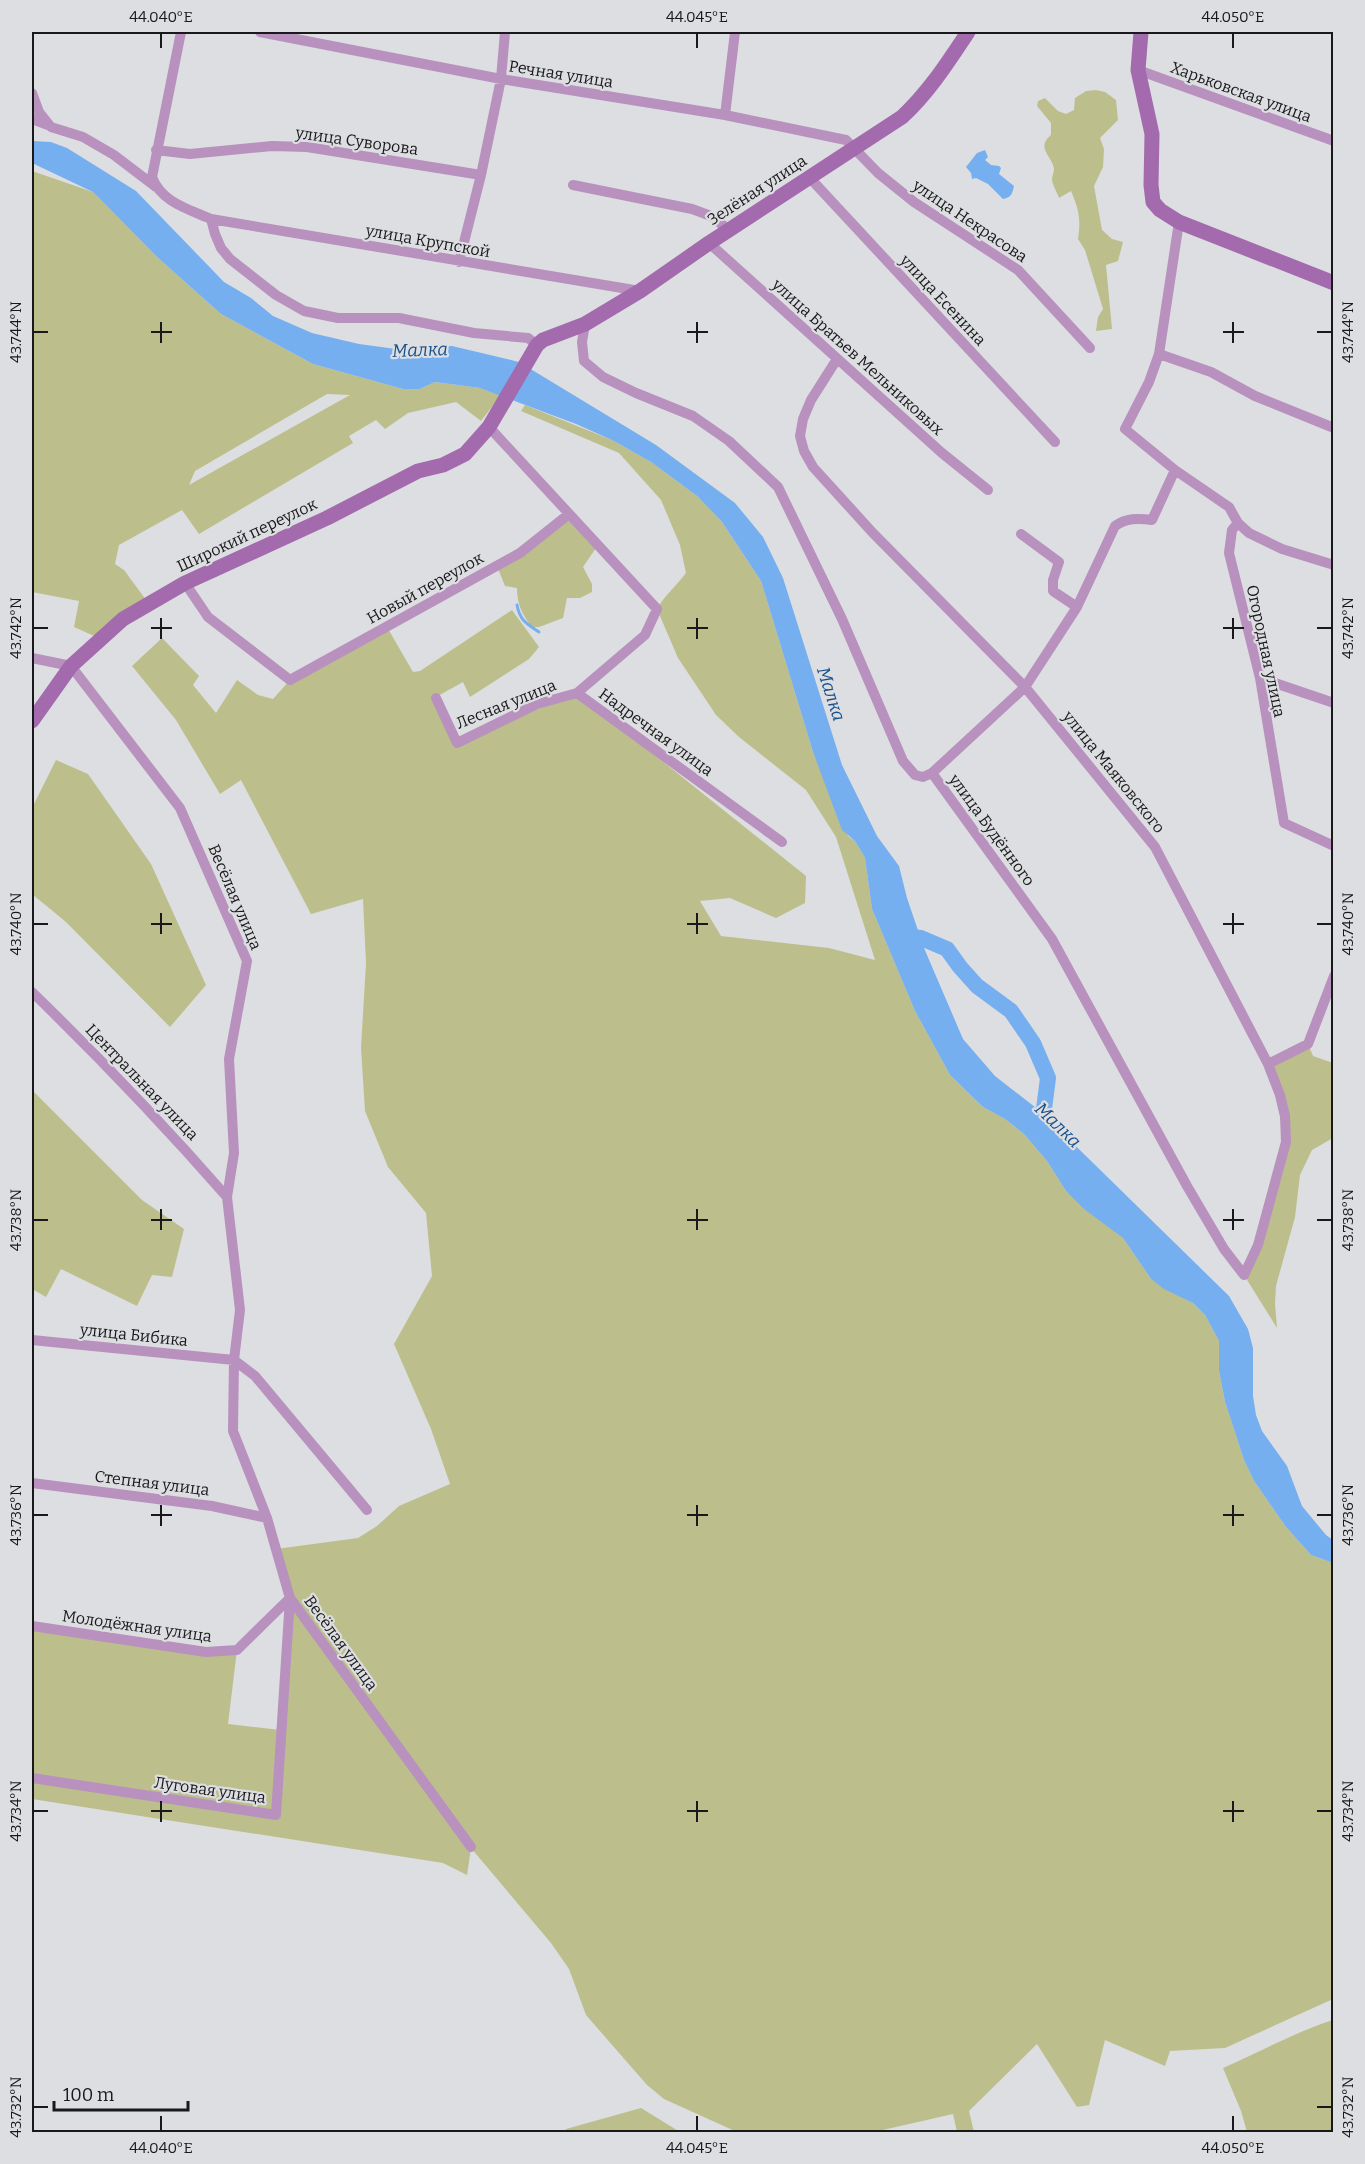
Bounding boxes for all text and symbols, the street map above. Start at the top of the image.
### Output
text: 44.040°E [129,8,193,26]
text: 44.045°E [666,8,728,26]
text: 44.050°E [1202,8,1264,26]
street label: Речная улица [507,56,615,92]
street label: Харьковская улица [1168,58,1314,126]
street label: улица Суворова [294,123,420,159]
street label: Зелёная улица [704,151,810,229]
street label: улица Некрасова [908,175,1031,266]
street label: улица Крупской [363,221,492,261]
street label: улица Есенина [895,250,990,350]
street label: улица Братьев Мельниковых [768,274,948,439]
text: 43.744°N [7,301,25,363]
text: 43.744°N [1339,301,1357,363]
water label: Малка [392,338,448,362]
street label: Широкий переулок [174,494,321,576]
street label: Новый переулок [363,548,487,628]
street label: Огородная улица [1243,583,1289,719]
text: 43.742°N [7,597,25,659]
text: 43.742°N [1339,597,1357,659]
water label: Малка [812,664,850,724]
street label: Лесная улица [453,675,559,733]
street label: Надречная улица [595,684,717,780]
street label: улица Маяковского [1058,706,1169,837]
street label: улица Будённого [945,770,1039,890]
street label: Весёлая улица [204,841,266,953]
text: 43.740°N [7,892,25,956]
text: 43.740°N [1339,892,1357,956]
street label: Центральная улица [82,1020,202,1144]
water label: Малка [1030,1098,1086,1152]
text: 43.738°N [7,1189,25,1251]
text: 43.738°N [1339,1189,1357,1251]
street label: улица Бибика [78,1320,189,1350]
street label: Степная улица [94,1467,211,1499]
text: 43.736°N [7,1484,25,1546]
text: 43.736°N [1339,1484,1357,1546]
street label: Весёлая улица [300,1592,382,1694]
street label: Молодёжная улица [61,1606,213,1646]
street label: Луговая улица [153,1773,267,1807]
text: 43.734°N [7,1780,25,1842]
text: 43.734°N [1339,1780,1357,1842]
scale bar [54,2074,188,2112]
text: 43.732°N [7,2076,25,2138]
text: 43.732°N [1339,2076,1357,2138]
text: 100 m [63,2084,114,2106]
text: 44.040°E [129,2139,193,2157]
text: 44.045°E [666,2139,728,2157]
text: 44.050°E [1202,2139,1264,2157]

